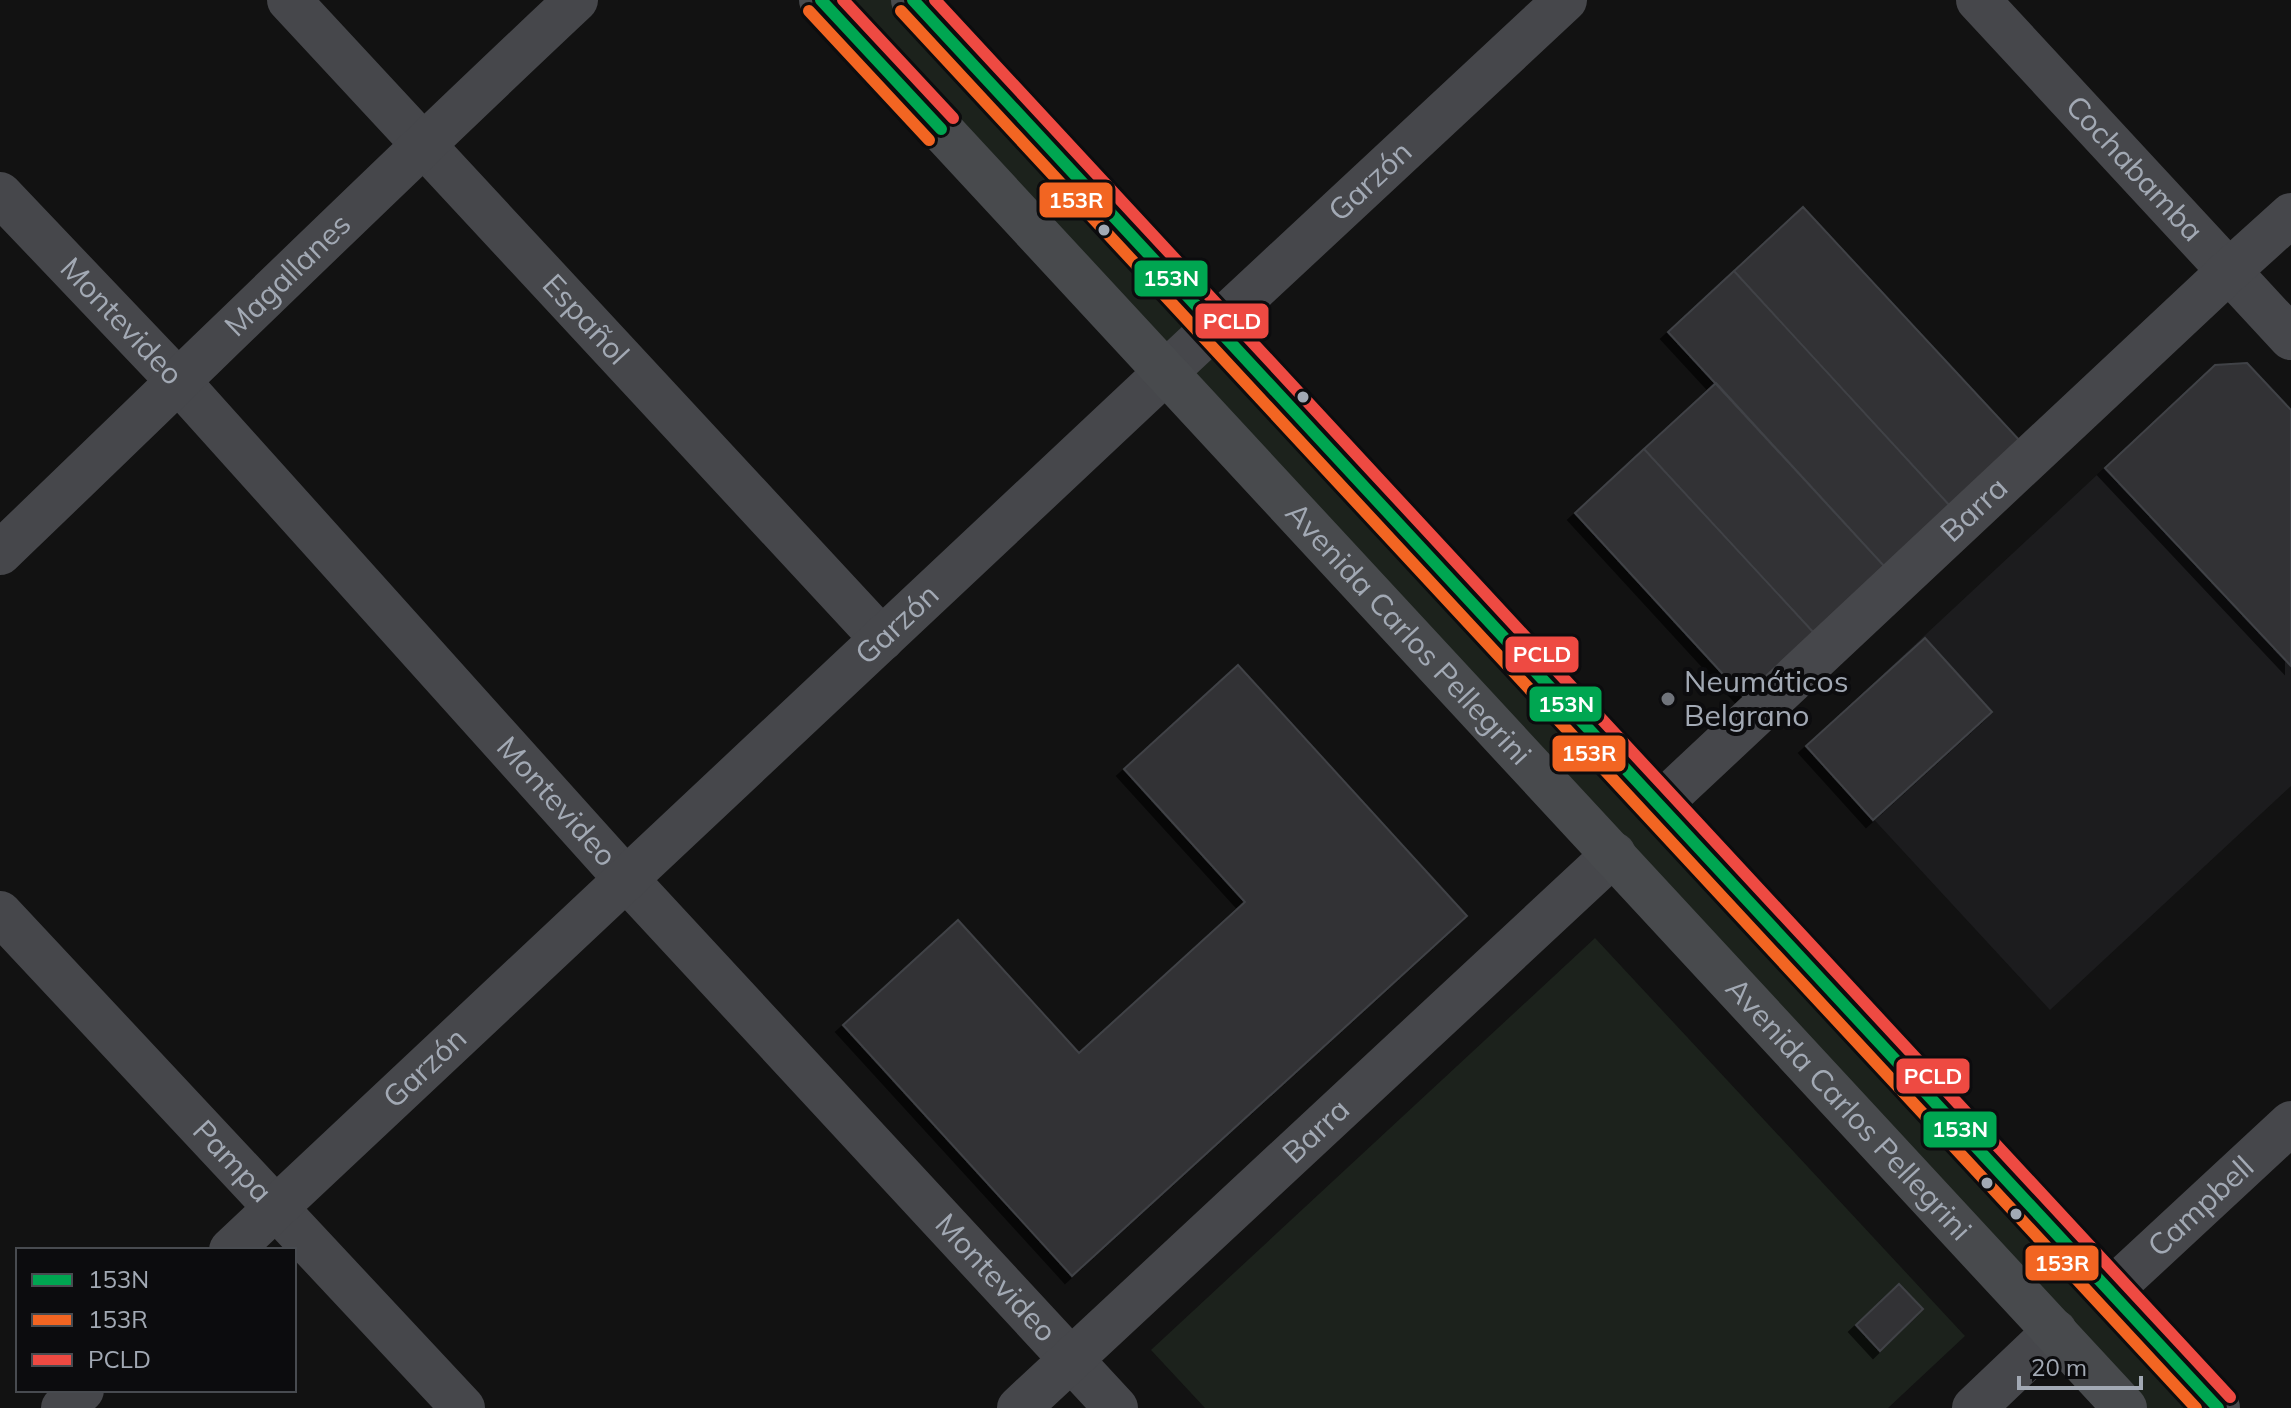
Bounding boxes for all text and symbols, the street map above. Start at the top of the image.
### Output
street label: Cochabamba [2058,87,2212,249]
street label: Garzón [1320,132,1419,229]
line badge: 153R [1038,181,1114,219]
text: 153R [1048,186,1104,214]
street label: Magallanes [216,205,358,344]
unlabelled marker [1096,222,1112,238]
street label: Montevideo [53,249,192,392]
line badge: 153N [1133,259,1209,298]
text: 153N [1143,264,1199,292]
street label: Español [535,266,638,372]
line badge: PCLD [1194,302,1270,340]
text: PCLD [1203,307,1261,335]
unlabelled marker [1295,389,1311,405]
street label: Barra [1932,468,2015,549]
street label: Avenida Carlos Pellegrini [1278,494,1540,773]
street label: Garzón [847,575,946,672]
line badge: PCLD [1504,635,1580,674]
text: PCLD [1513,640,1571,668]
place label: Neumáticos Belgrano [1684,662,1849,734]
line badge: 153N [1528,685,1603,723]
text: 153N [1538,690,1594,718]
marker: Neumáticos Belgrano [1659,690,1677,708]
street label: Montevideo [489,728,625,874]
line badge: 153R [1551,734,1627,773]
text: 153R [1561,739,1617,767]
street label: Avenida Carlos Pellegrini [1718,969,1980,1248]
street label: Garzón [374,1019,474,1116]
line badge: PCLD [1895,1057,1971,1095]
text: PCLD [1904,1062,1962,1090]
street label: Barra [1274,1090,1357,1171]
line badge: 153N [1922,1110,1998,1149]
street label: Pampa [185,1111,281,1210]
text: 153N [1932,1115,1988,1143]
street label: Campbell [2139,1147,2261,1264]
unlabelled marker [1979,1175,1995,1191]
street label: Montevideo [928,1205,1065,1350]
unlabelled marker [2008,1206,2024,1222]
line badge: 153R [2024,1244,2100,1282]
legend [16,1248,296,1392]
text: 153R [2034,1249,2090,1277]
text: 153N [88,1264,149,1294]
text: 153R [88,1304,148,1334]
scale bar [2019,1340,2141,1390]
text: PCLD [88,1344,151,1374]
text: 20 m [2031,1352,2087,1382]

